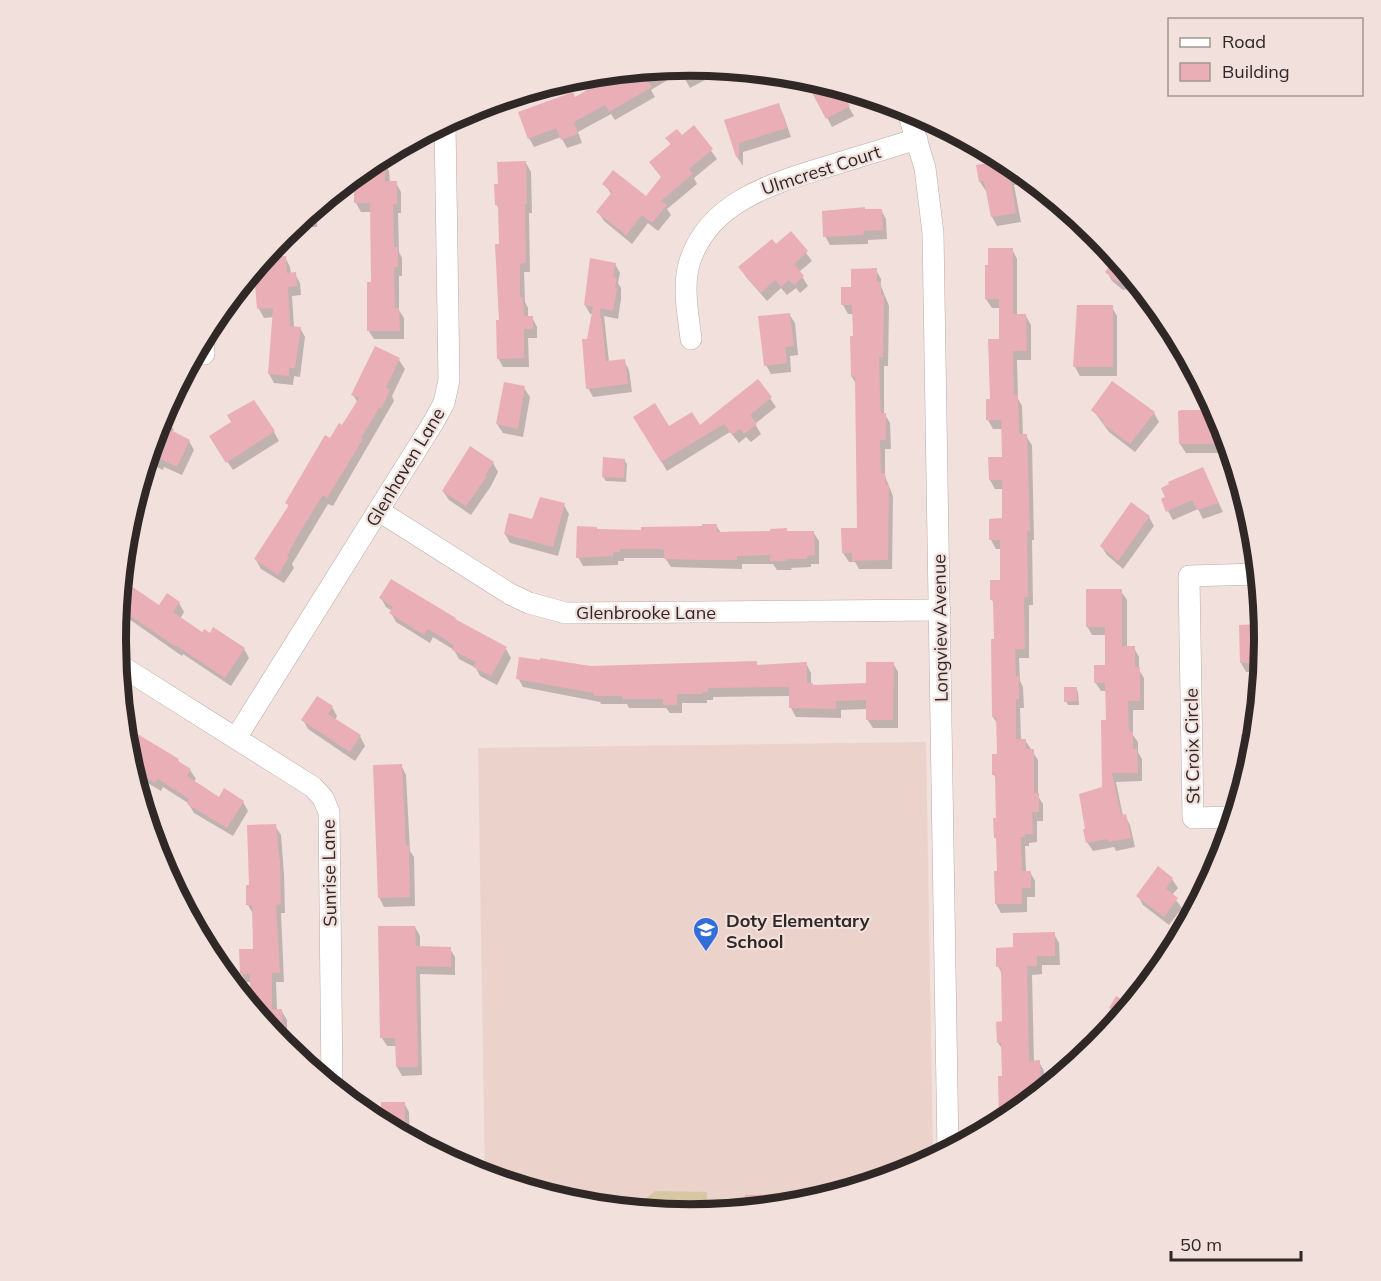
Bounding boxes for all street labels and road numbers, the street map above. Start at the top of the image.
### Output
street label: Ulmcrest Court [759,140,883,200]
street label: Glenhaven Lane [361,403,449,531]
street label: Longview Avenue [927,554,953,702]
street label: Glenbrooke Lane [576,601,716,624]
street label: St Croix Circle [1179,688,1205,804]
street label: Sunrise Lane [317,819,341,927]

